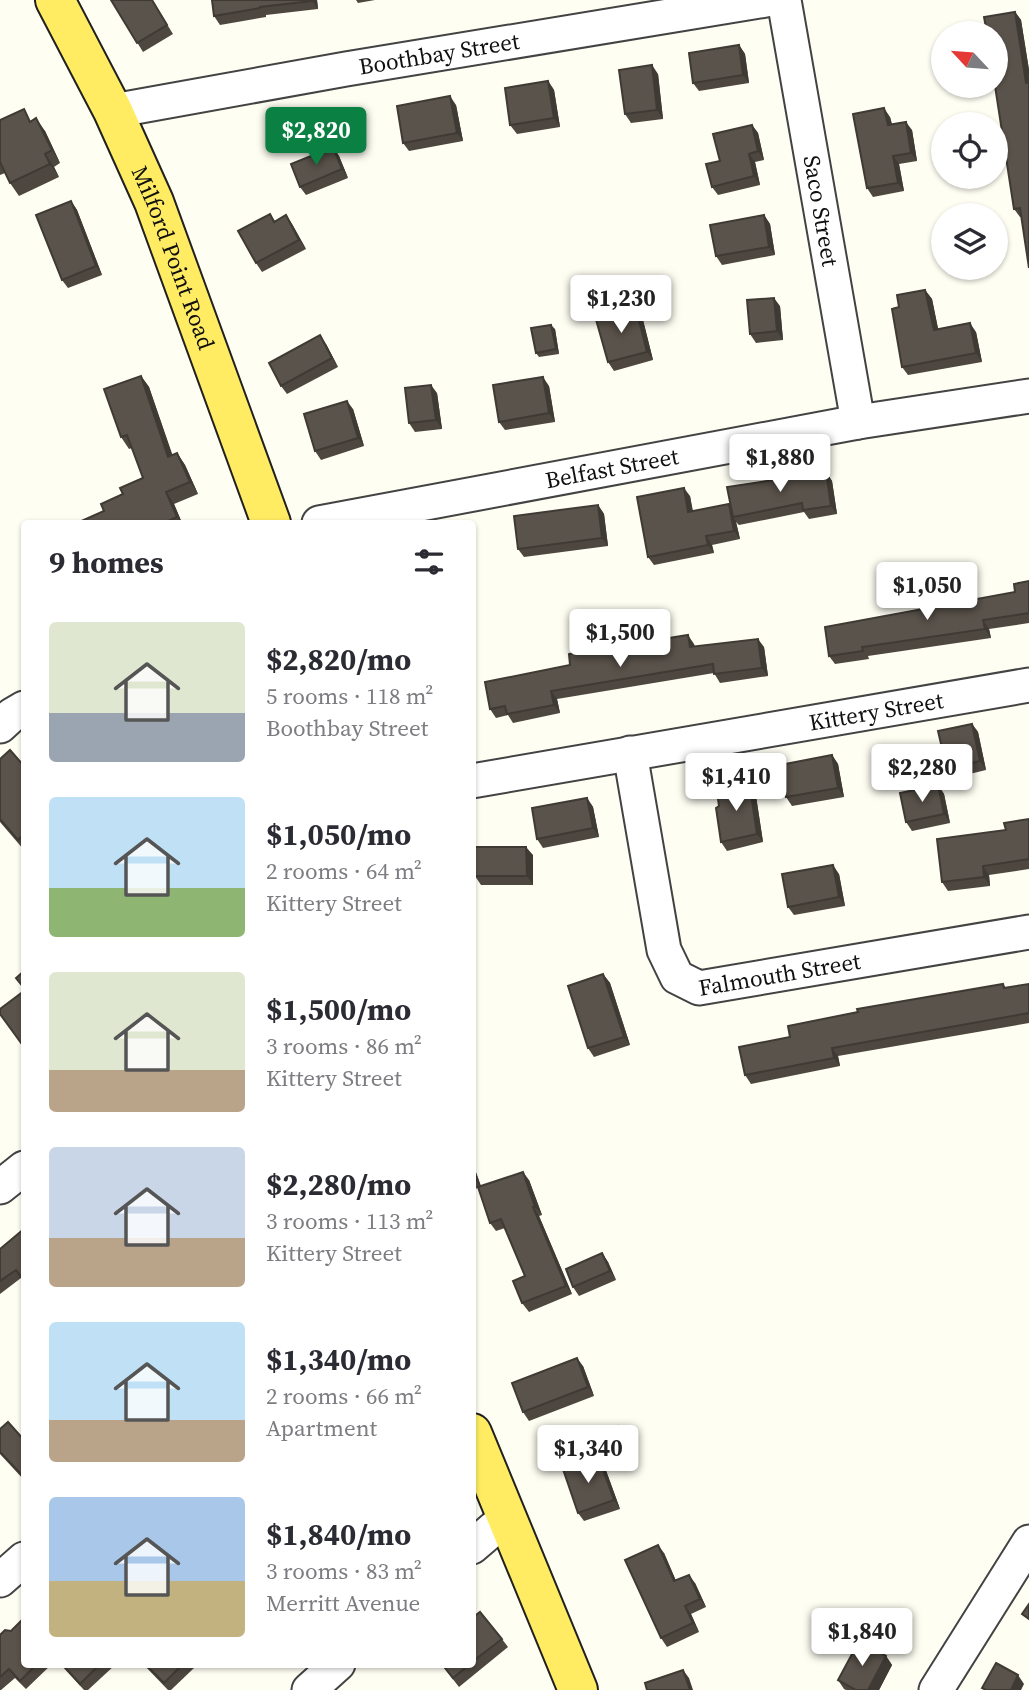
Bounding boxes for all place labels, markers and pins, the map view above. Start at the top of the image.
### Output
pin: $2,820 [259,108,373,167]
pin: $1,230 [564,276,678,335]
pin: $1,880 [723,434,837,494]
pin: $1,050 [870,562,984,622]
pin: $1,500 [563,610,677,669]
pin: $2,280 [865,744,979,804]
pin: $1,410 [679,754,793,813]
pin: $1,340 [531,1426,645,1485]
pin: $1,840 [805,1608,919,1668]

